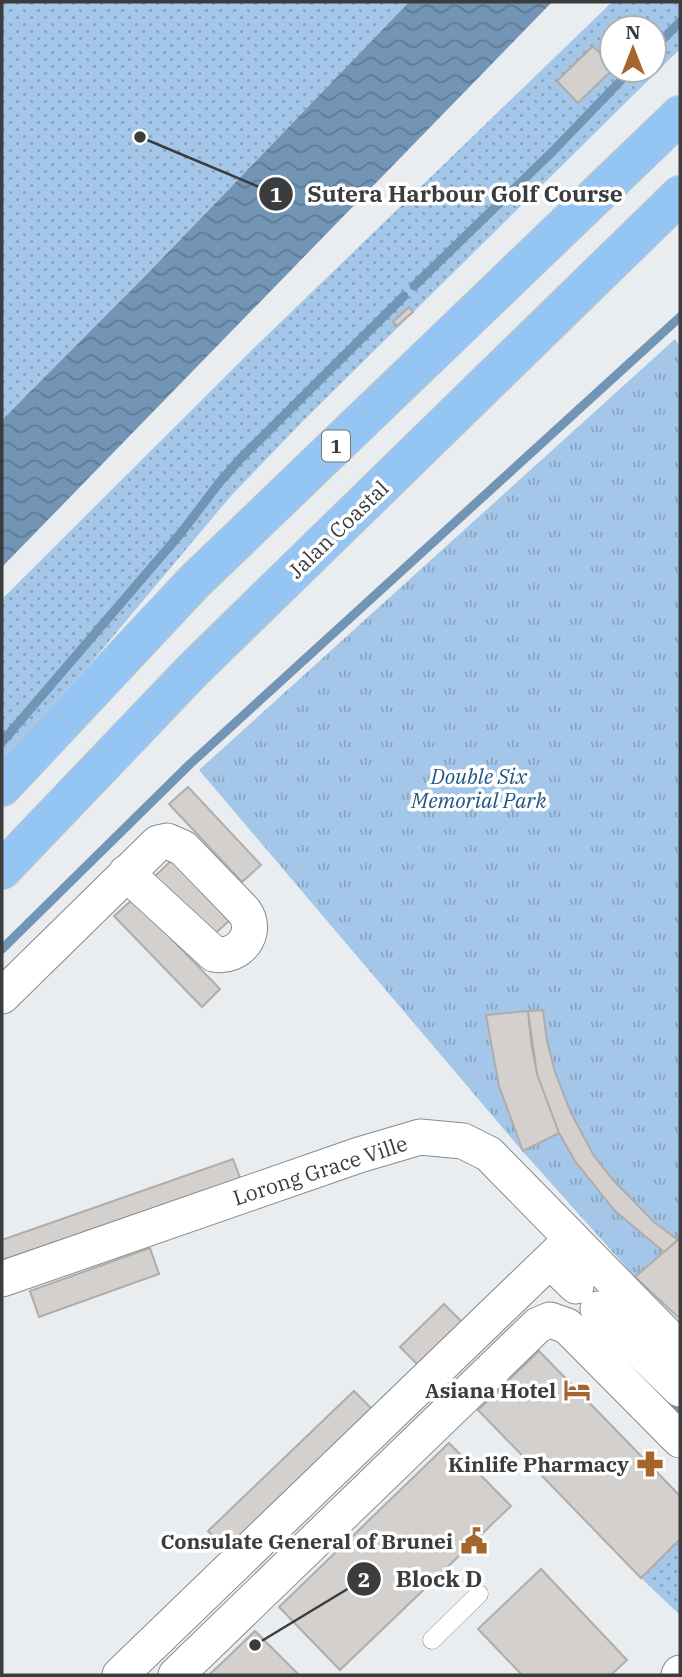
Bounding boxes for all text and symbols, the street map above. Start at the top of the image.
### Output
north arrow [598,14,668,84]
text: N [625,20,641,44]
callout: Sutera Harbour Golf Course [258,172,637,216]
text: Sutera Harbour Golf Course [307,178,623,208]
text: 1 [270,180,282,208]
road number: 1 [322,430,350,462]
street label: Jalan Coastal [282,474,394,584]
park label: Double Six Memorial Park [410,762,548,814]
street label: Lorong Grace Ville [229,1129,411,1211]
hotel icon: Asiana Hotel [562,1375,592,1405]
place label: Asiana Hotel [425,1376,556,1404]
pharmacy icon: Kinlife Pharmacy [635,1449,665,1479]
place label: Kinlife Pharmacy [448,1450,629,1478]
public building icon: Consulate General of Brunei [459,1526,489,1556]
place label: Consulate General of Brunei [160,1527,453,1555]
callout: Block D [346,1557,496,1601]
text: Block D [396,1563,482,1593]
text: 2 [358,1565,370,1593]

